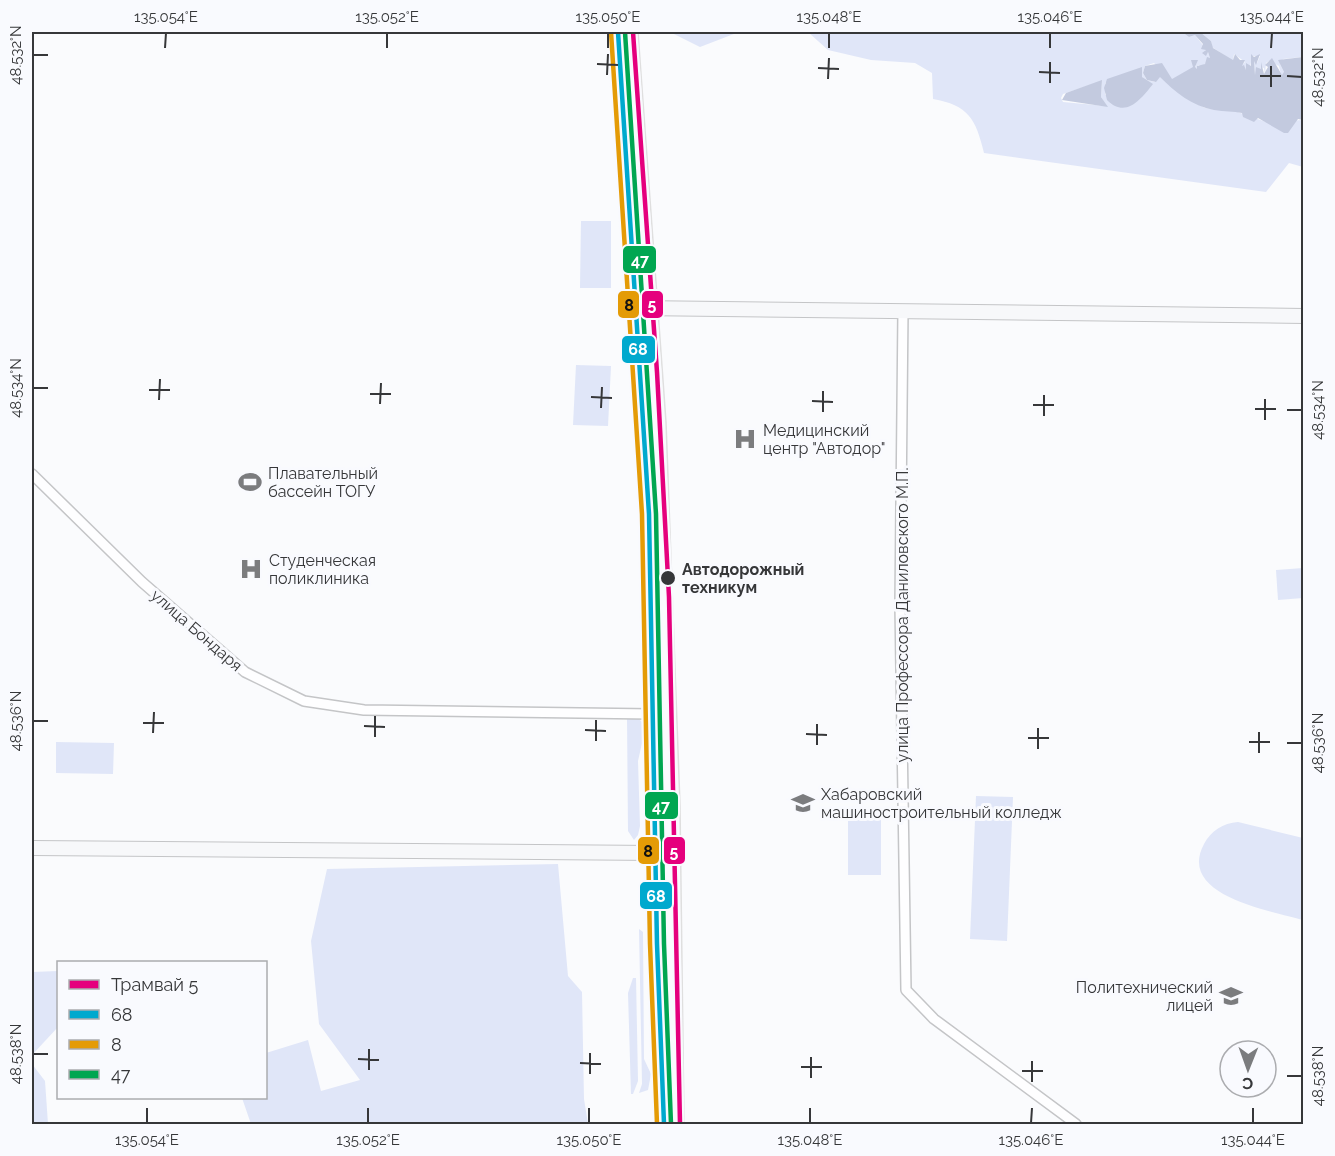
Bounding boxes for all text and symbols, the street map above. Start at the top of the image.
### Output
text: 135.054°E [134,8,198,26]
text: 135.052°E [355,8,419,26]
text: 135.050°E [576,8,640,26]
text: 135.048°E [797,8,861,26]
text: 135.046°E [1018,8,1082,26]
text: 135.044°E [1240,8,1304,26]
text: 48.532°N [7,25,25,85]
text: 48.532°N [1309,47,1327,107]
line badge: 47 [622,245,657,274]
text: 47 [631,251,649,270]
line badge: 8 [617,290,640,319]
line badge: 5 [641,290,664,319]
text: 5 [648,295,657,314]
text: 8 [624,296,634,315]
line badge: 68 [621,335,656,364]
text: 68 [628,340,648,359]
text: 48.534°N [7,358,25,418]
text: 48.534°N [1309,380,1327,440]
place label: Медицинский центр "Автодор" [763,421,885,458]
hospital icon: Медицинский центр "Автодор" [732,426,758,452]
place label: Плавательный бассейн ТОГУ [268,464,378,501]
street label: улица Профессора Даниловского М.П. [893,468,912,762]
sports icon: Плавательный бассейн ТОГУ [237,469,263,495]
place label: Студенческая поликлиника [269,551,376,588]
hospital icon: Студенческая поликлиника [238,556,264,582]
place label: Автодорожный техникум [682,560,804,597]
marker: Автодорожный техникум [659,569,677,587]
street label: улица Бондаря [147,586,246,675]
text: 48.536°N [7,691,25,751]
text: 48.536°N [1309,713,1327,773]
place label: Хабаровский машиностроительный колледж [821,785,1062,822]
school or university icon: Хабаровский машиностроительный колледж [790,790,816,816]
line badge: 47 [644,791,679,820]
text: 47 [652,797,670,816]
line badge: 8 [637,836,660,865]
line badge: 5 [663,836,686,865]
text: 8 [643,842,653,861]
text: 5 [670,842,679,861]
line badge: 68 [639,881,673,910]
text: 68 [646,887,666,906]
legend [57,961,267,1099]
text: Трамвай 5 [111,974,199,995]
place label: Политехнический лицей [1076,978,1213,1015]
school or university icon: Политехнический лицей [1218,983,1244,1009]
text: 68 [111,1004,133,1025]
text: 48.538°N [7,1024,25,1084]
text: 8 [111,1034,122,1055]
north arrow [1218,1039,1278,1099]
text: 48.538°N [1309,1046,1327,1106]
text: 47 [111,1064,131,1085]
text: С [1242,1074,1253,1093]
text: 135.054°E [115,1131,179,1149]
text: 135.052°E [336,1131,400,1149]
text: 135.050°E [557,1131,621,1149]
text: 135.048°E [778,1131,842,1149]
text: 135.046°E [999,1131,1063,1149]
text: 135.044°E [1221,1131,1285,1149]

